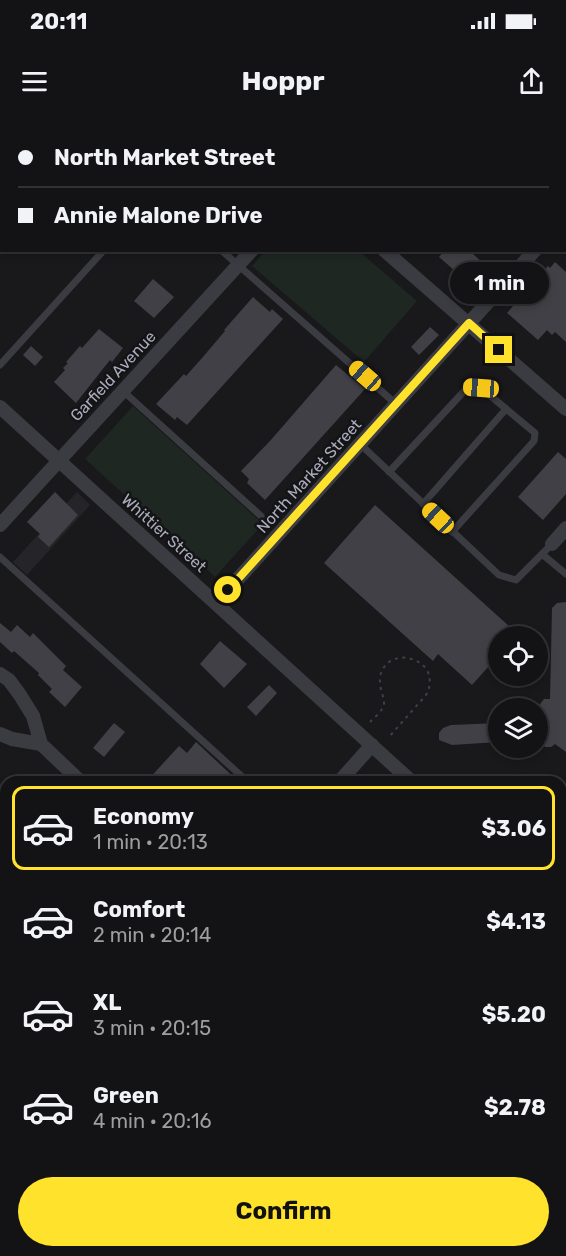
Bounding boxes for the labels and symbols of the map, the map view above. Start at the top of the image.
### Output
callout: 1 min [450,263,548,305]
street label: Garfield Avenue [66,327,160,425]
route end [485,336,512,363]
car [346,357,384,395]
car [462,378,500,398]
street label: North Market Street [253,415,365,537]
street label: Whittier Street [118,490,210,576]
car [419,499,457,537]
route start [214,576,241,603]

